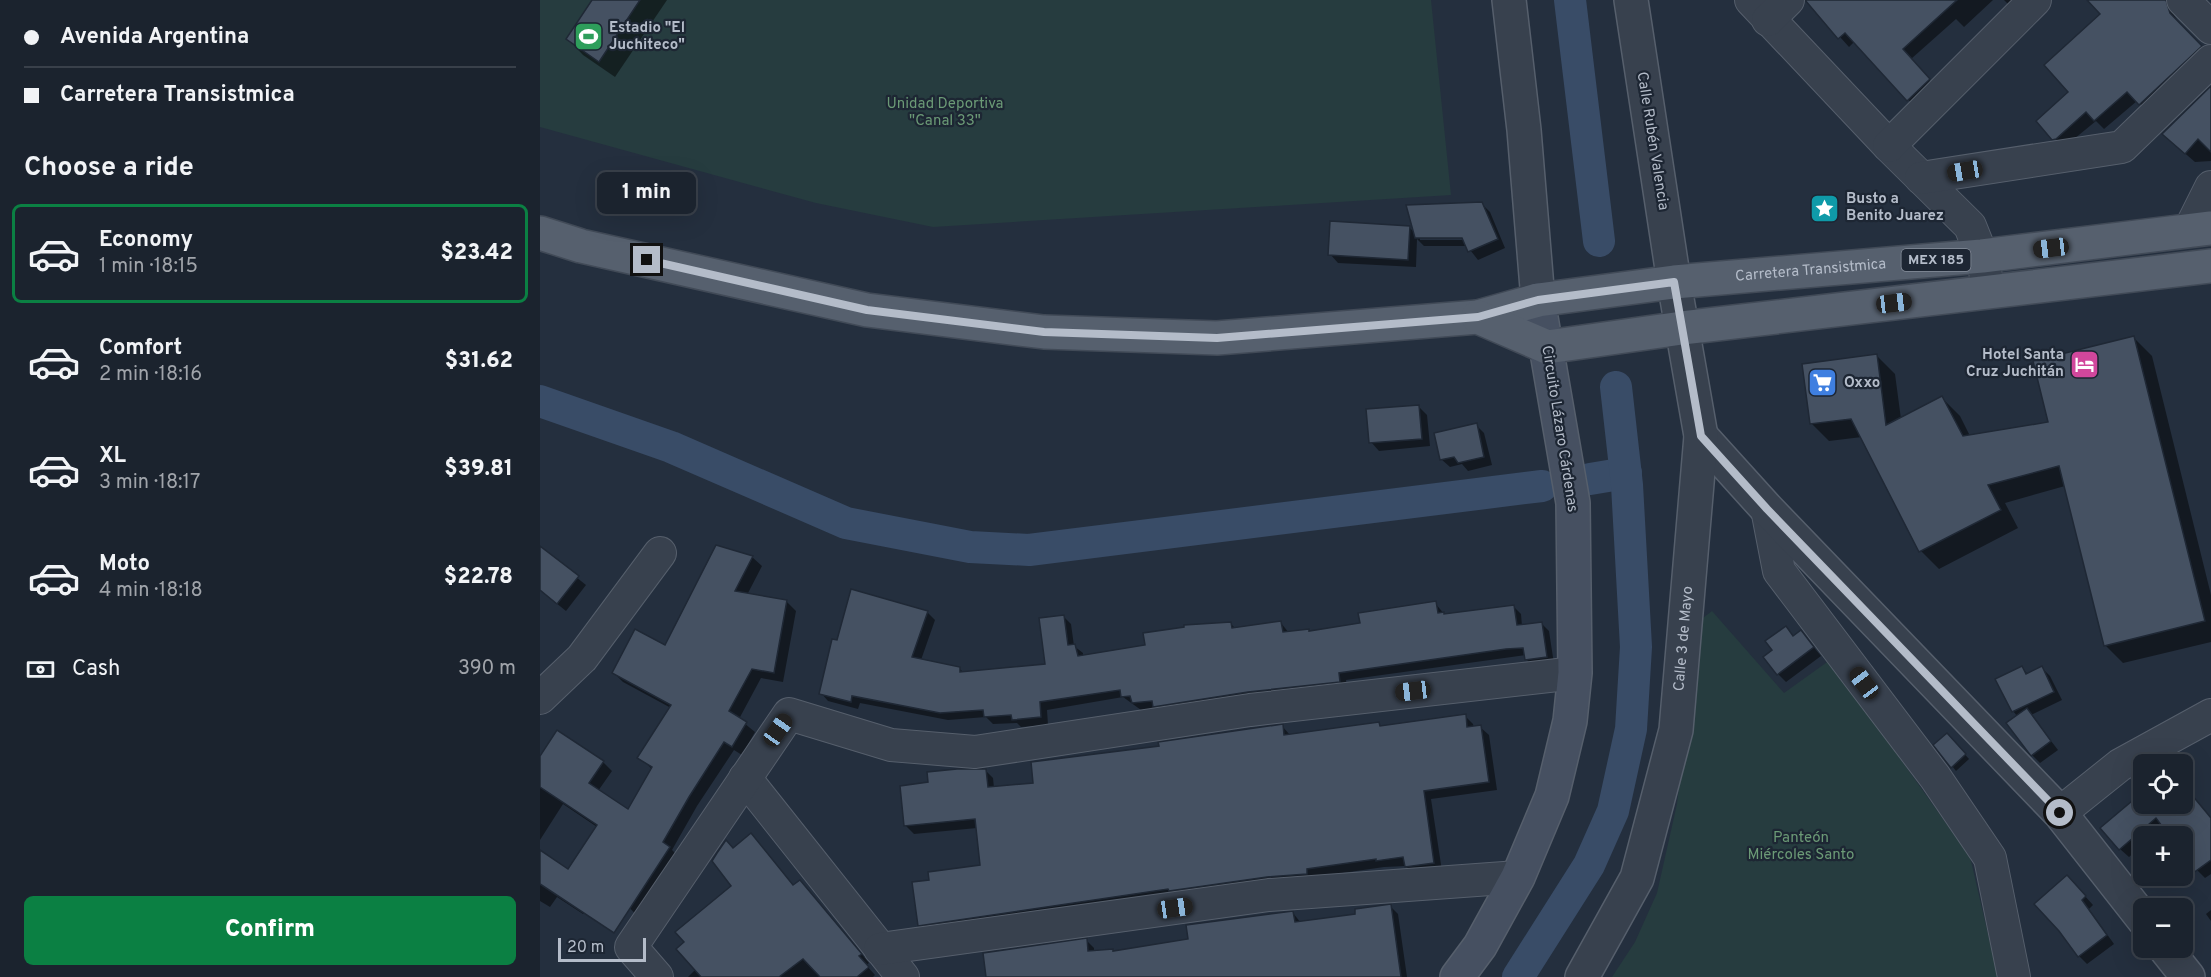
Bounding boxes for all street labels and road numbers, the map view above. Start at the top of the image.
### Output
street label: Calle Rubén Valencia [1632,70,1672,212]
road number: MEX 185 [1902,249,1970,271]
street label: Carretera Transistmica [1734,255,1887,286]
street label: Circuito Lázaro Cárdenas [1536,344,1582,514]
street label: Calle 3 de Mayo [1670,585,1698,692]

